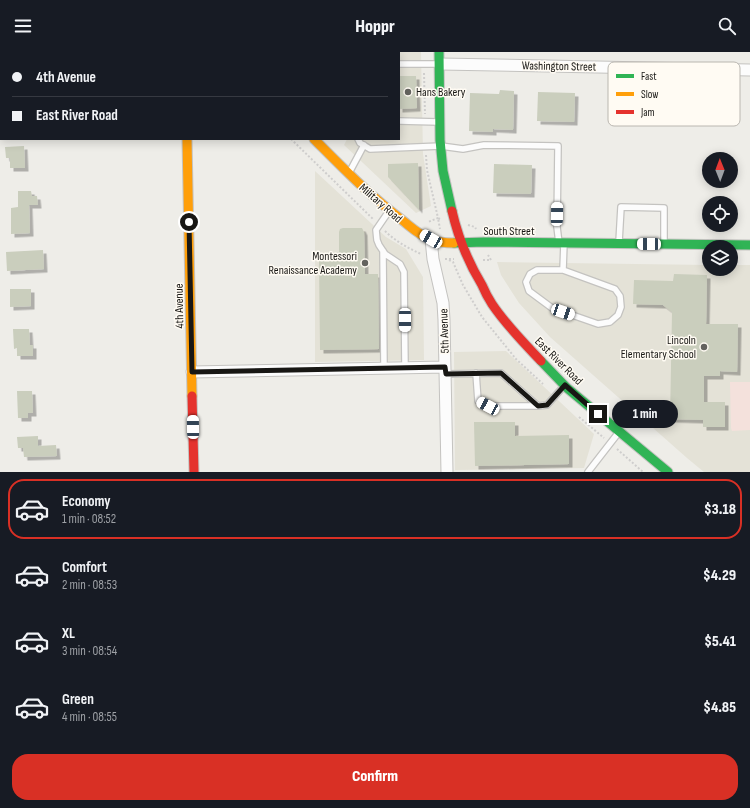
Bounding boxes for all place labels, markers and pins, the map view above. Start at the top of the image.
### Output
place label: Hans Bakery [416,85,466,100]
marker: Hans Bakery [403,87,413,97]
place label: Montessori Renaissance Academy [268,249,357,278]
marker: Montessori Renaissance Academy [360,258,370,268]
place label: Lincoln Elementary School [621,333,696,362]
marker: Lincoln Elementary School [699,342,709,352]

